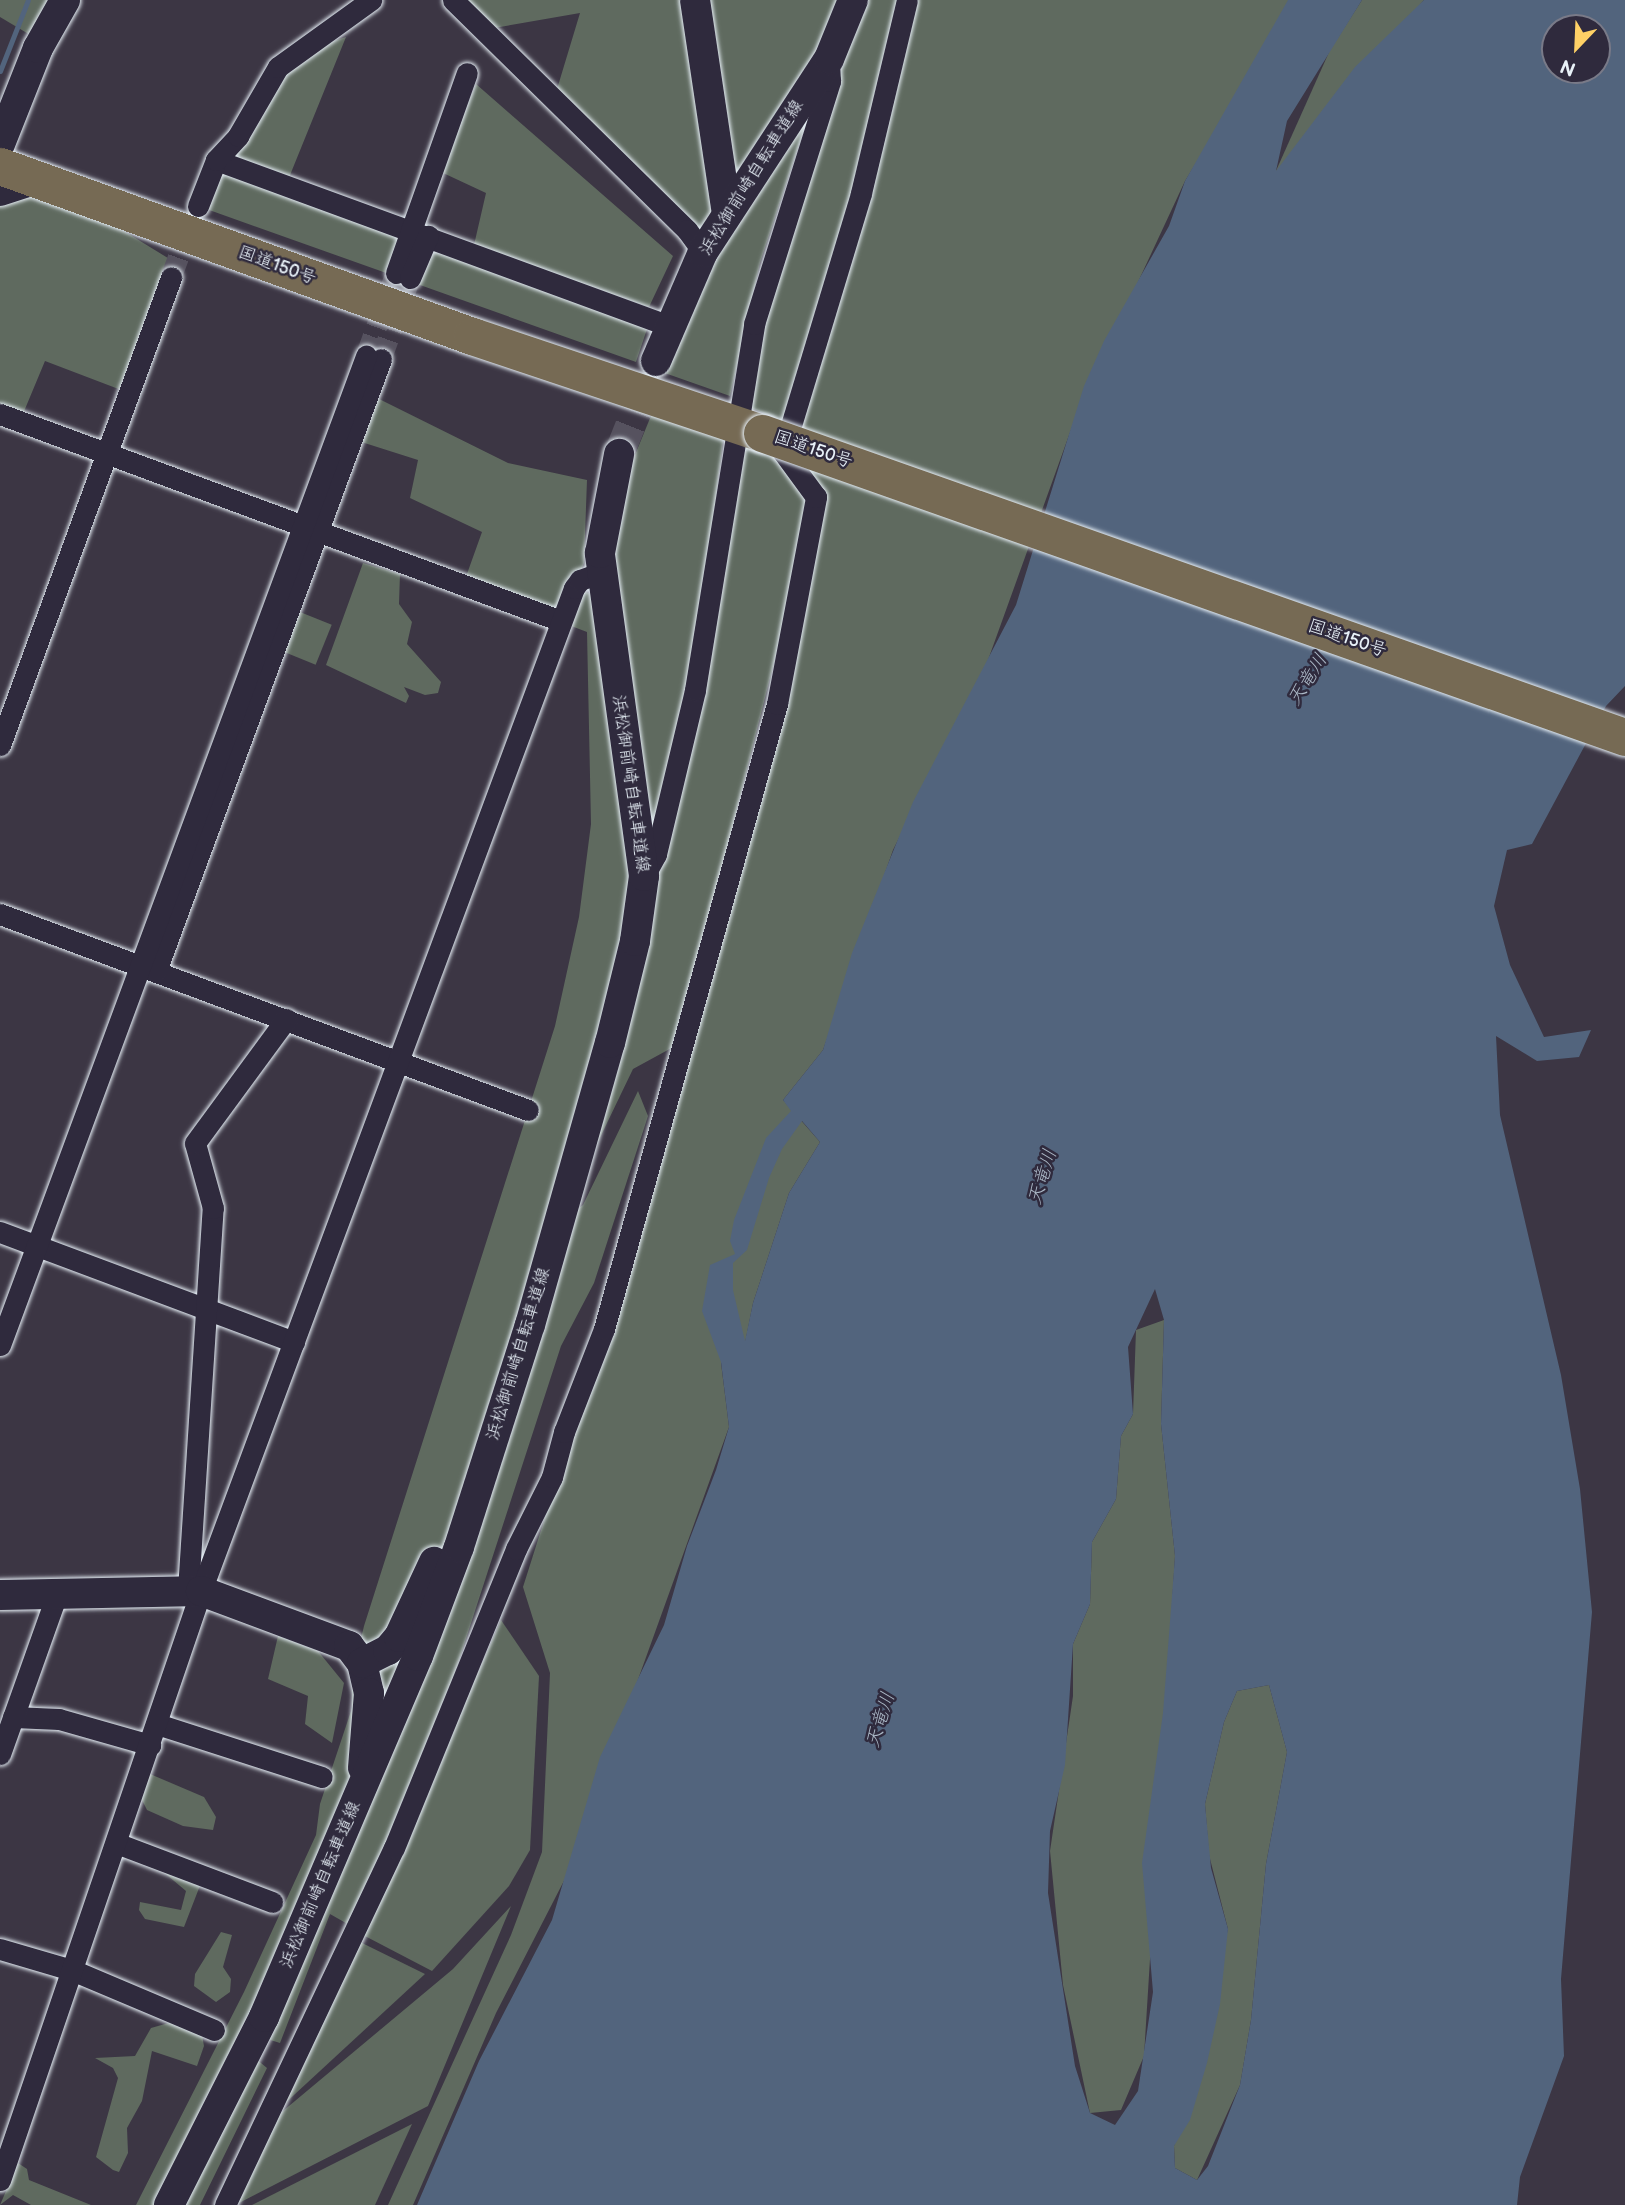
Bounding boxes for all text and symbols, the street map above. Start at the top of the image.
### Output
north arrow [1541,14,1611,84]
text: N [1557,54,1579,80]
street label: 浜松御前崎自転車道線 [695,96,809,260]
street label: 国道150号 [235,242,319,290]
street label: 国道150号 [771,426,855,474]
street label: 国道150号 [1305,615,1389,663]
water label: 天竜川 [1283,650,1333,710]
street label: 浜松御前崎自転車道線 [607,693,653,875]
water label: 天竜川 [1024,1146,1062,1208]
street label: 浜松御前崎自転車道線 [482,1265,556,1443]
water label: 天竜川 [862,1689,900,1751]
street label: 浜松御前崎自転車道線 [276,1798,366,1972]

